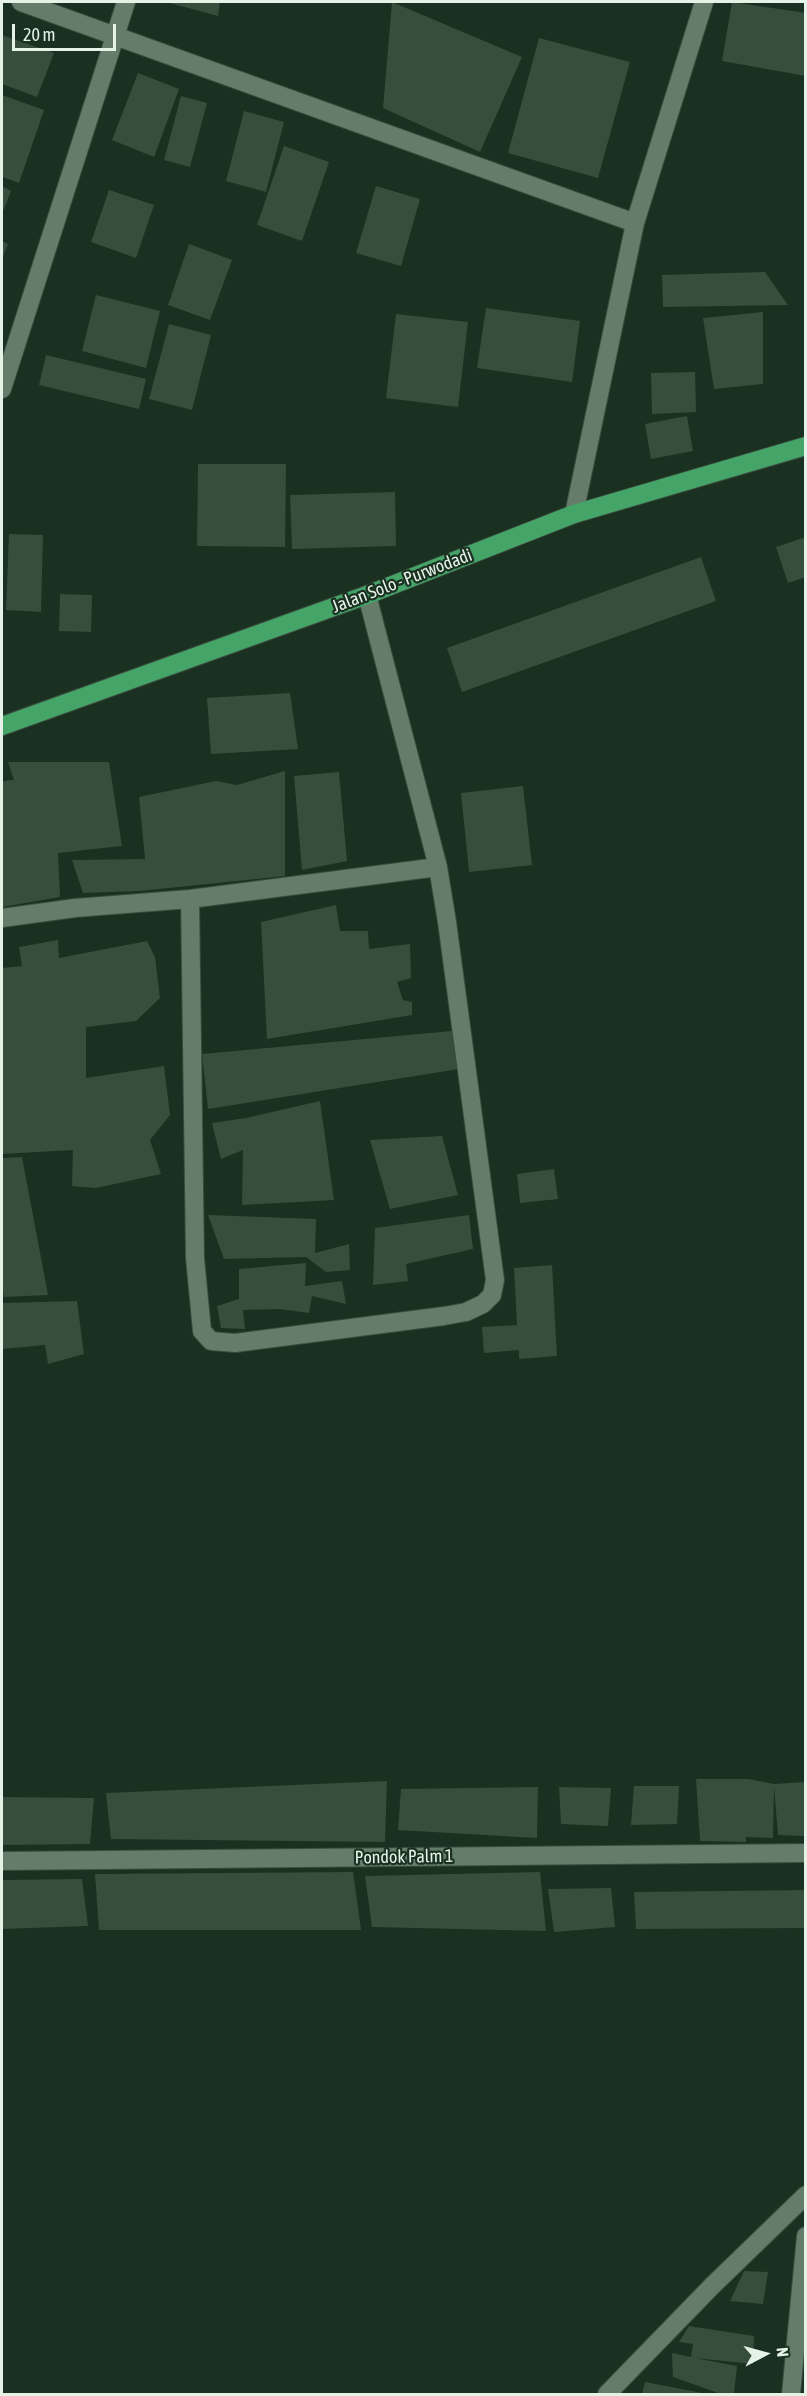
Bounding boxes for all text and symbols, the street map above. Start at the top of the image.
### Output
scale bar [15,12,118,50]
text: 20 m [23,24,55,45]
street label: Jalan Solo - Purwodadi [329,544,475,618]
street label: Pondok Palm 1 [354,1845,454,1869]
north arrow [735,2324,795,2384]
text: N [773,2346,792,2358]

